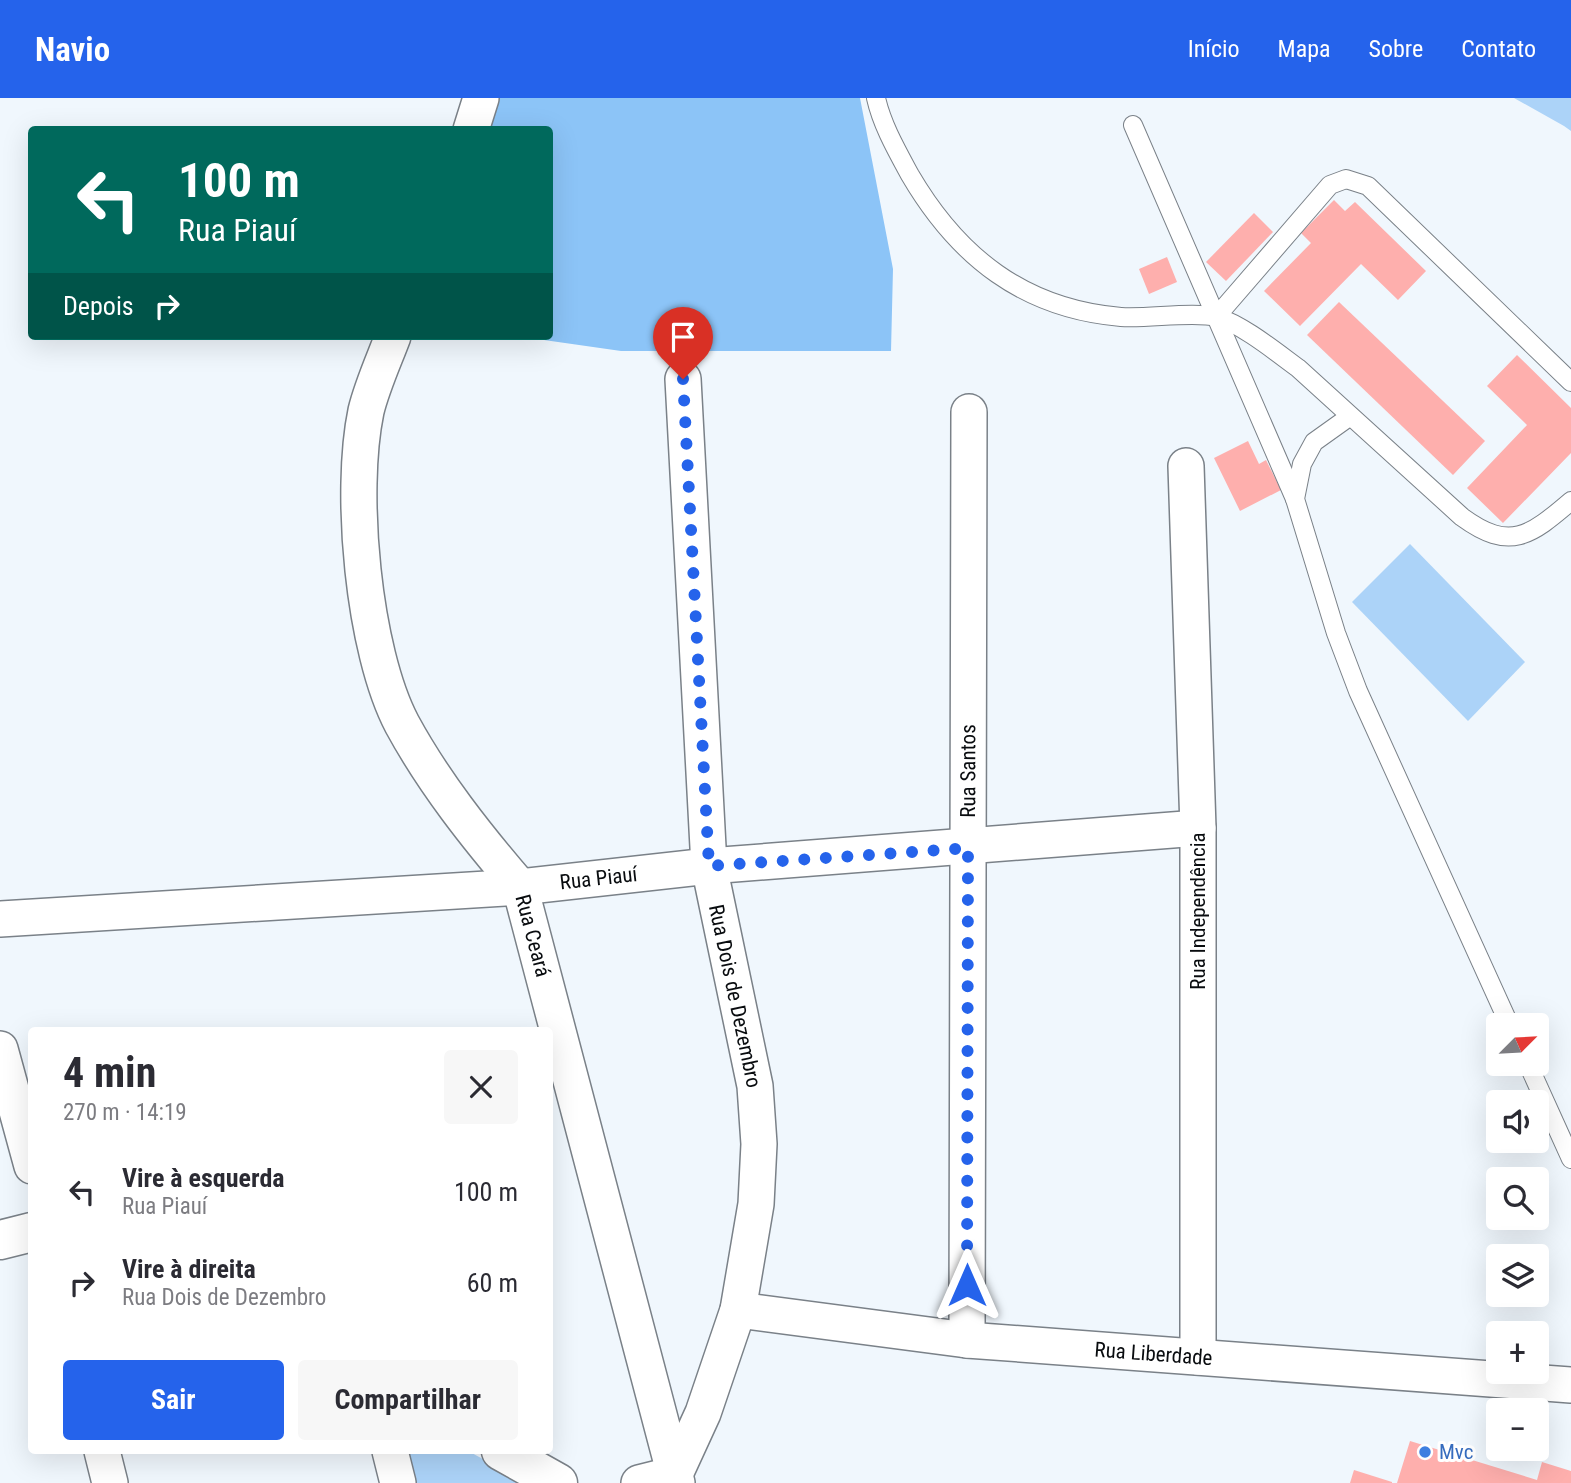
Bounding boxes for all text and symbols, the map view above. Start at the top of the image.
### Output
text: Navio [35,30,110,69]
text: Início [1188,35,1240,63]
text: Mapa [1278,35,1331,63]
text: Sobre [1369,35,1423,63]
text: Contato [1461,35,1536,63]
text: 100 m [178,152,300,209]
icon: left [63,154,154,245]
text: Rua Piauí [178,211,297,249]
icon: right [148,287,186,325]
text: Depois [63,291,134,321]
pin [653,307,713,379]
icon: arrive [664,318,702,356]
street label: Rua Santos [956,724,980,818]
street label: Rua Independência [1186,832,1210,990]
street label: Rua Piauí [559,862,640,894]
street label: Rua Ceará [511,892,555,979]
street label: Rua Dois de Dezembro [704,902,766,1090]
north arrow [1486,1013,1549,1076]
map controls [1486,1013,1549,1461]
text: 4 min [63,1048,156,1097]
button: close [444,1050,518,1124]
button: sound [1486,1090,1549,1153]
text: 270 m · 14:19 [63,1099,187,1126]
text: Vire à esquerda [122,1163,285,1193]
button: search [1486,1167,1549,1230]
icon: left [63,1173,101,1211]
text: 100 m [454,1177,518,1207]
text: Rua Piauí [122,1193,207,1220]
button: layers [1486,1244,1549,1307]
position arrow [930,1248,1004,1322]
text: Vire à direita [122,1254,256,1284]
icon: right [63,1264,101,1302]
text: 60 m [467,1268,518,1298]
text: Rua Dois de Dezembro [122,1284,326,1311]
button: + [1486,1321,1549,1384]
street label: Rua Liberdade [1094,1338,1214,1370]
button: Sair [63,1360,284,1440]
button: Compartilhar [298,1360,518,1440]
button: − [1486,1398,1549,1461]
place label: Mvc [1439,1440,1473,1464]
marker: Mvc [1417,1444,1433,1460]

